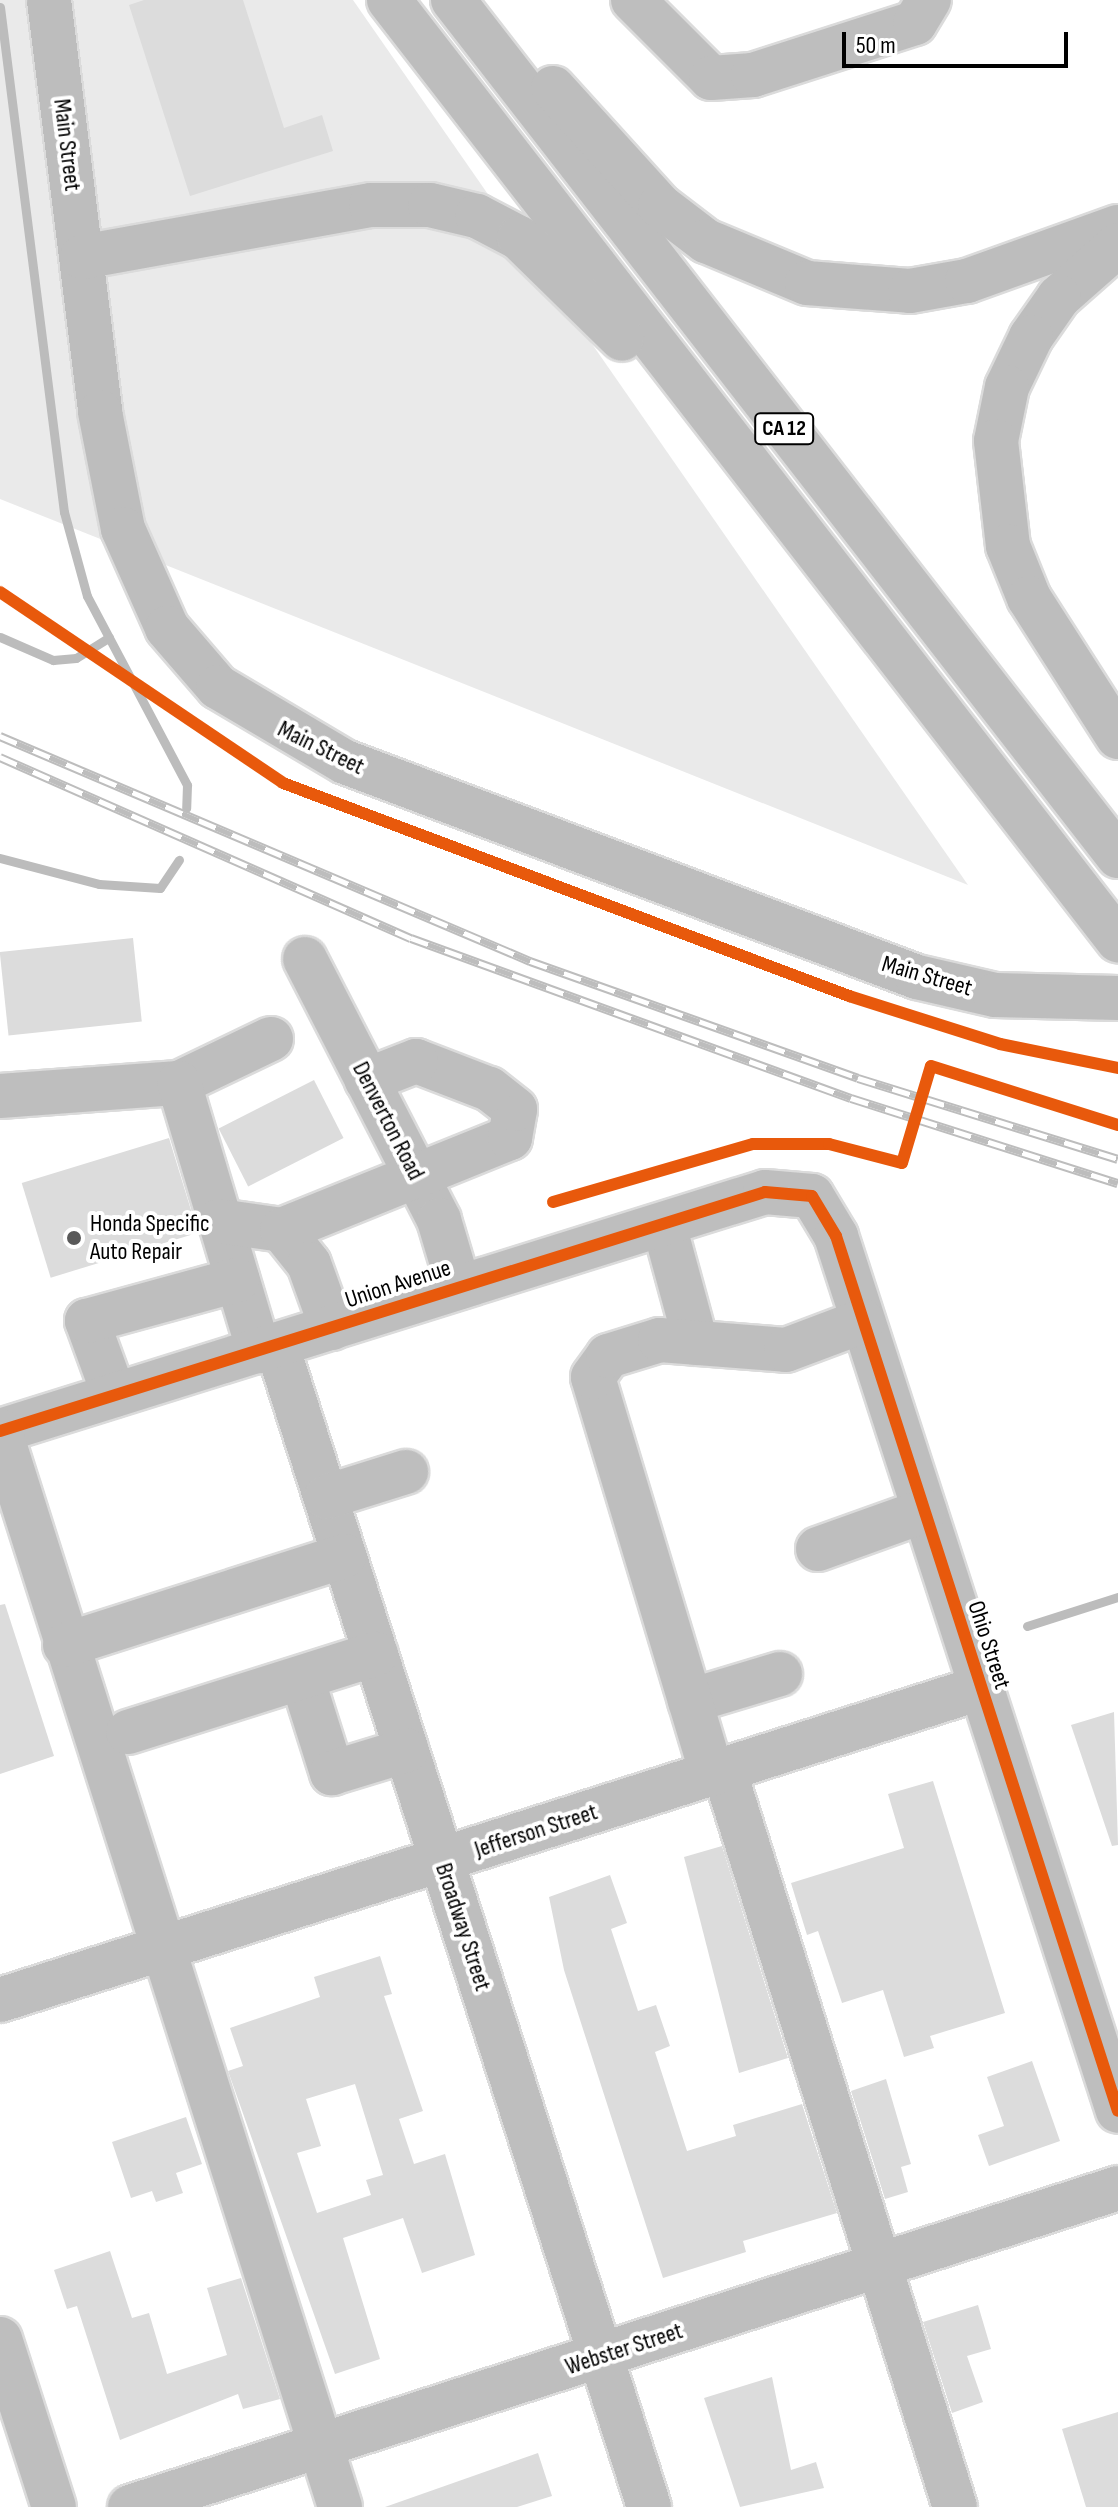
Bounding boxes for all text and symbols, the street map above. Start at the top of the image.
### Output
scale bar [846,16,1072,66]
text: 50 m [856,31,896,60]
street label: Main Street [47,97,87,193]
road number: CA 12 [754,411,814,447]
street label: Main Street [273,715,369,781]
street label: Main Street [878,949,976,1003]
street label: Denverton Road [346,1057,430,1185]
place label: Honda Specific Auto Repair [90,1210,209,1266]
marker: Honda Specific Auto Repair [65,1229,83,1247]
street label: Union Avenue [342,1253,454,1315]
street label: Ohio Street [961,1597,1017,1693]
street label: Jefferson Street [471,1798,601,1864]
street label: Broadway Street [429,1860,497,1994]
street label: Webster Street [562,2317,686,2381]

